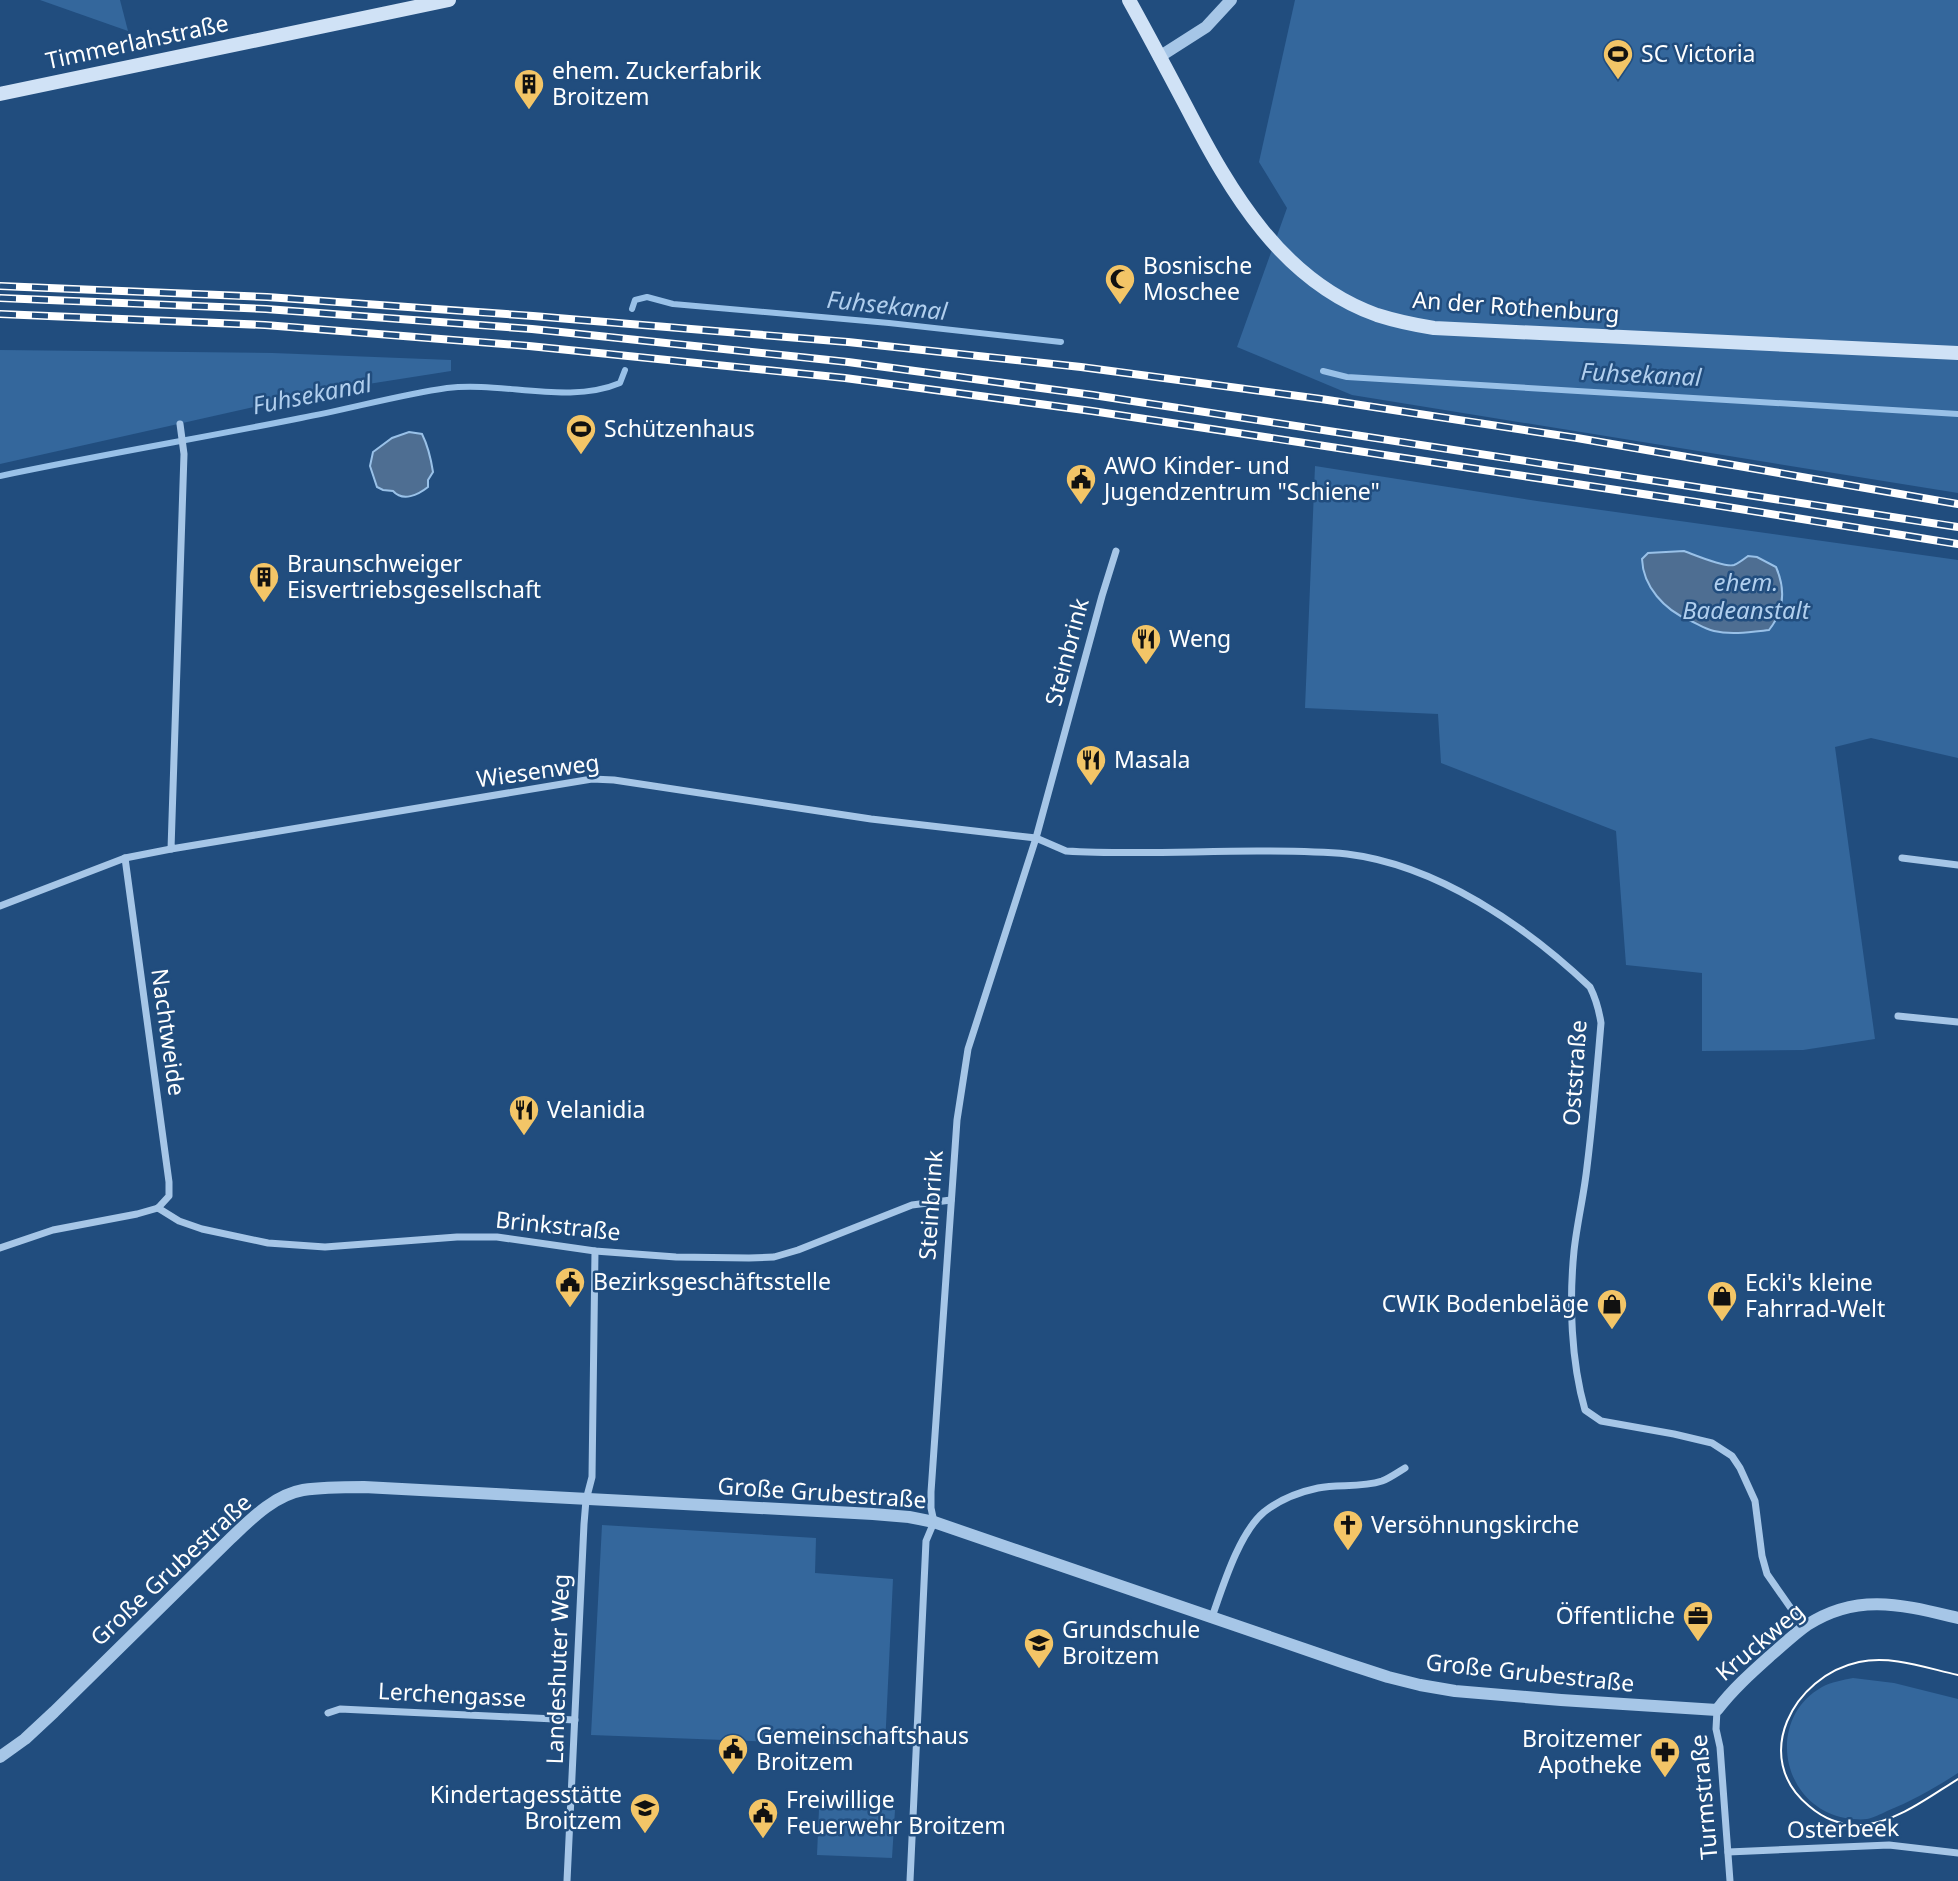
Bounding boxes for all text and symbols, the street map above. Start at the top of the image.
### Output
street label: Timmerlahstraße [42,6,231,76]
sports icon: SC Victoria [1601,37,1635,81]
place label: SC Victoria [1641,37,1755,69]
place label: ehem. Zuckerfabrik Broitzem [552,54,762,112]
building icon: ehem. Zuckerfabrik Broitzem [512,67,546,111]
place label: Bosnische Moschee [1143,249,1252,307]
mosque icon: Bosnische Moschee [1103,262,1137,306]
water label: Fuhsekanal [825,282,950,327]
street label: An der Rothenburg [1412,283,1621,329]
water label: Fuhsekanal [1580,354,1703,393]
water label: Fuhsekanal [249,366,375,421]
sports icon: Schützenhaus [564,412,598,456]
place label: Schützenhaus [604,412,755,444]
place label: AWO Kinder- und Jugendzentrum "Schiene" [1102,449,1380,507]
public building icon: AWO Kinder- und Jugendzentrum "Schiene" [1064,462,1098,506]
place label: Braunschweiger Eisvertriebsgesellschaft [287,547,541,605]
building icon: Braunschweiger Eisvertriebsgesellschaft [247,560,281,604]
water label: ehem. Badeanstalt [1682,565,1811,626]
street label: Steinbrink [1036,594,1096,709]
restaurant icon: Weng [1129,622,1163,666]
place label: Weng [1169,622,1231,654]
restaurant icon: Masala [1074,743,1108,787]
place label: Masala [1114,743,1191,775]
street label: Wiesenweg [474,746,601,794]
street label: Nachtweide [144,966,194,1097]
street label: Oststraße [1554,1019,1594,1127]
restaurant icon: Velanidia [507,1093,541,1137]
place label: Velanidia [547,1093,645,1125]
street label: Steinbrink [910,1148,950,1261]
street label: Brinkstraße [494,1203,622,1247]
public building icon: Bezirksgeschäftsstelle [553,1265,587,1309]
place label: Bezirksgeschäftsstelle [593,1265,831,1297]
place label: Ecki's kleine Fahrrad-Welt [1745,1266,1885,1324]
shop icon: Ecki's kleine Fahrrad-Welt [1705,1279,1739,1323]
place label: CWIK Bodenbeläge [1382,1287,1589,1319]
shop icon: CWIK Bodenbeläge [1595,1287,1629,1331]
street label: Große Grubestraße [716,1469,928,1515]
street label: Große Grubestraße [83,1486,258,1652]
church icon: Versöhnungskirche [1331,1508,1365,1552]
place label: Versöhnungskirche [1371,1508,1579,1540]
street label: Landeshuter Weg [538,1573,576,1765]
street label: Kruckweg [1708,1595,1810,1688]
place label: Öffentliche [1556,1599,1675,1631]
office icon: Öffentliche [1681,1599,1715,1643]
place label: Grundschule Broitzem [1062,1613,1200,1671]
school or university icon: Grundschule Broitzem [1022,1626,1056,1670]
street label: Große Grubestraße [1424,1645,1636,1699]
street label: Lerchengasse [377,1674,527,1714]
place label: Gemeinschaftshaus Broitzem [756,1719,969,1777]
place label: Broitzemer Apotheke [1522,1722,1642,1780]
public building icon: Gemeinschaftshaus Broitzem [716,1732,750,1776]
street label: Turmstraße [1682,1733,1724,1861]
pharmacy icon: Broitzemer Apotheke [1648,1735,1682,1779]
place label: Kindertagesstätte Broitzem [430,1778,622,1836]
place label: Freiwillige Feuerwehr Broitzem [786,1783,1006,1841]
school or university icon: Kindertagesstätte Broitzem [628,1791,662,1835]
public building icon: Freiwillige Feuerwehr Broitzem [746,1796,780,1840]
street label: Osterbeek [1787,1811,1900,1845]

